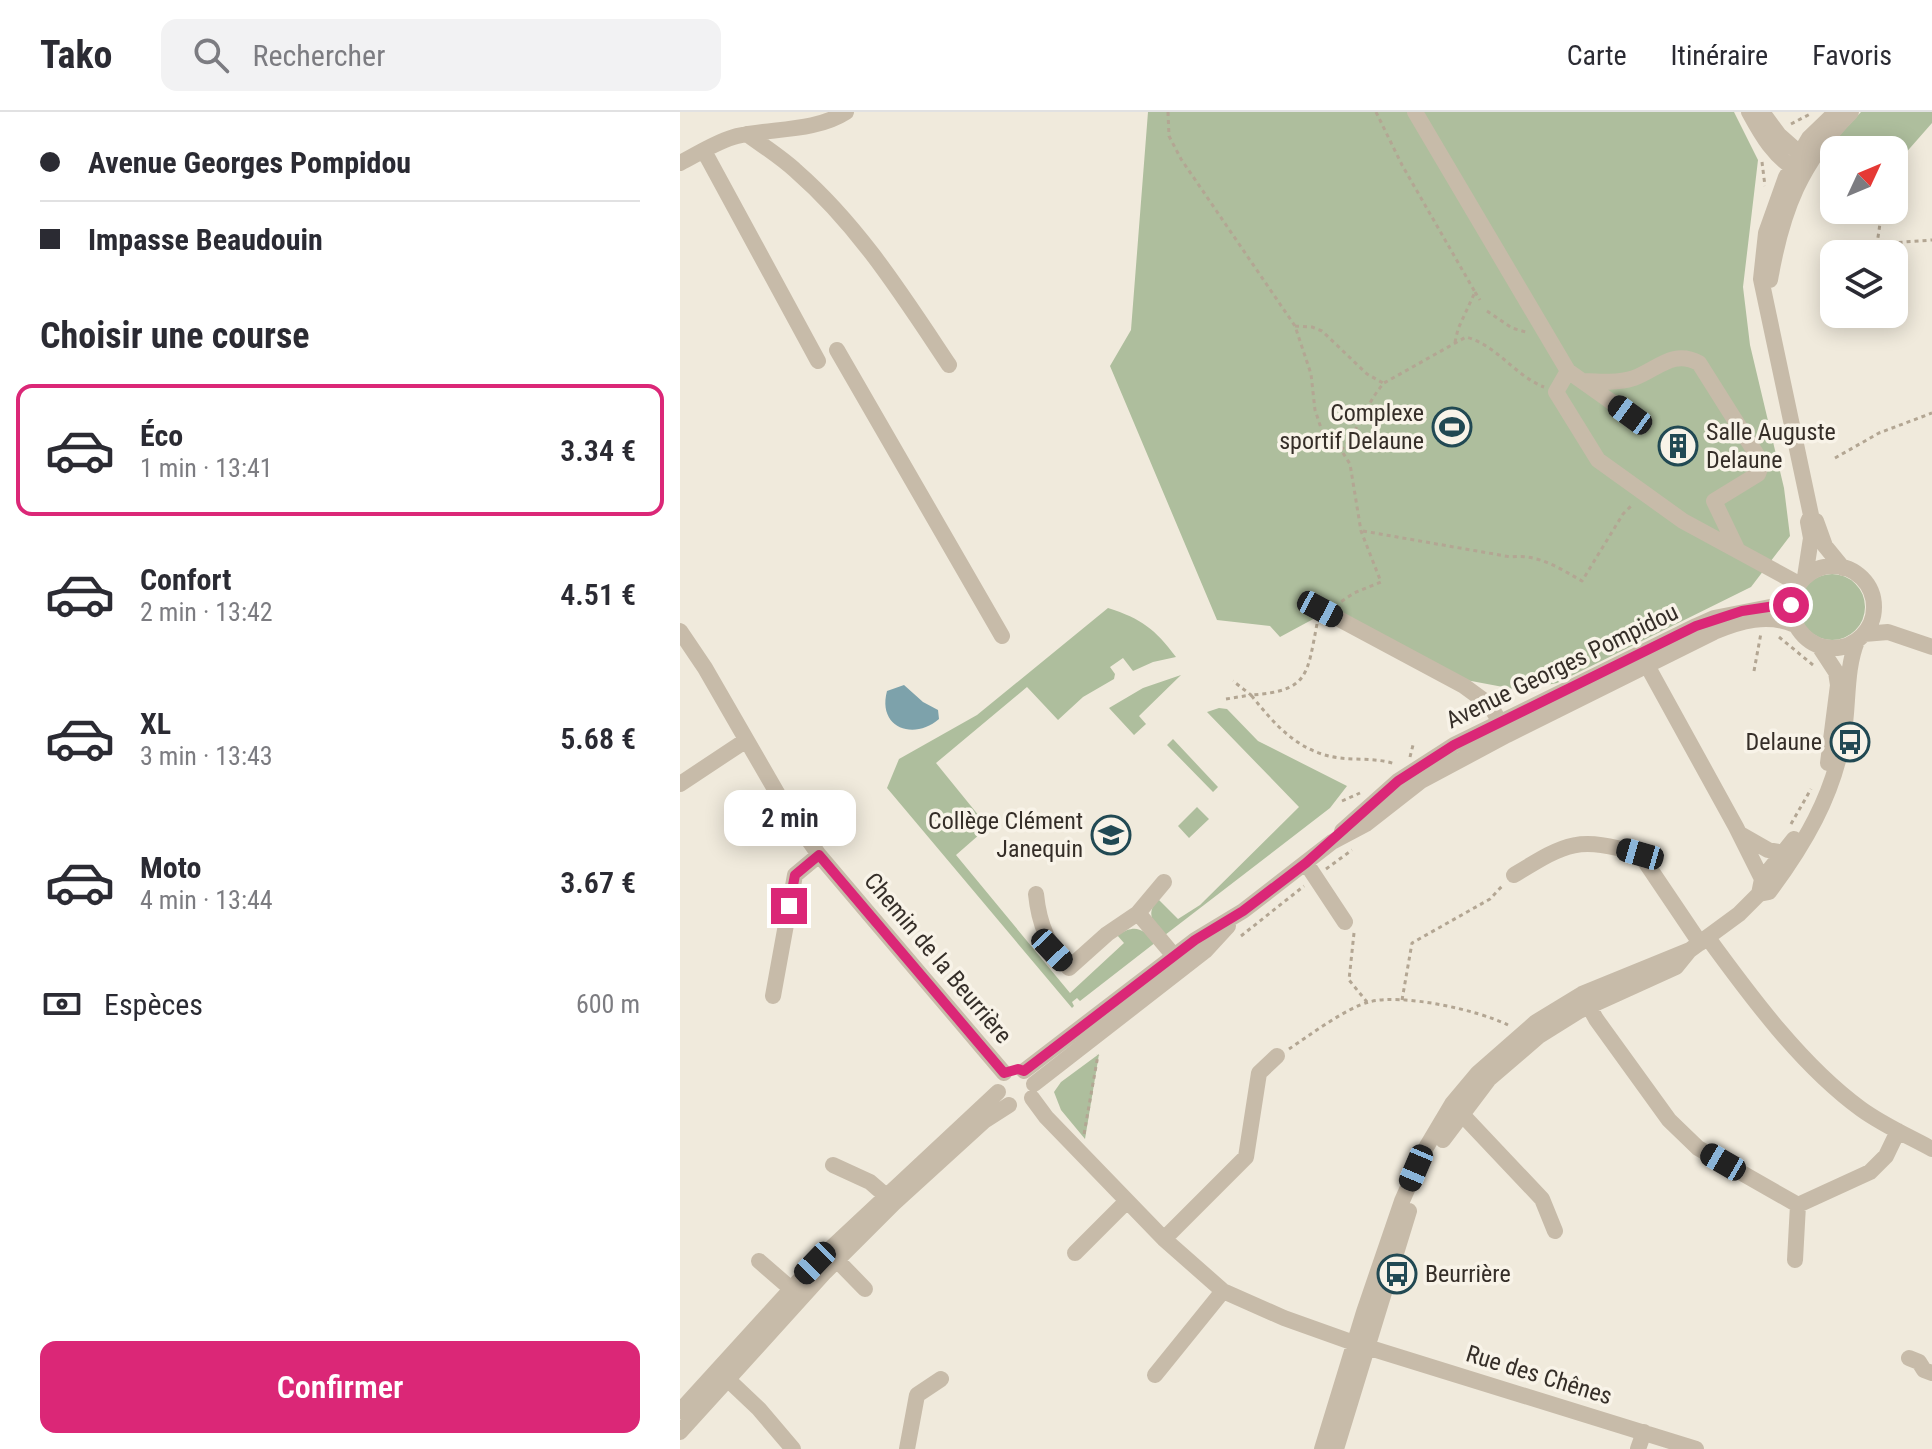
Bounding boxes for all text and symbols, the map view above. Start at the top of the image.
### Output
search box [161,19,721,91]
text: Tako [40,33,113,77]
icon: search [189,33,233,77]
text: Rechercher [253,38,385,73]
text: Carte [1567,39,1627,72]
text: Itinéraire [1671,39,1768,72]
text: Favoris [1812,39,1892,72]
north arrow [1820,136,1908,224]
map controls [1820,136,1908,328]
text: Avenue Georges Pompidou [88,145,411,180]
text: Impasse Beaudouin [88,222,323,257]
button: layers [1820,240,1908,328]
text: Choisir une course [40,315,309,357]
car [1604,391,1656,439]
place label: Complexe sportif Delaune [1279,399,1424,455]
sports icon: Complexe sportif Delaune [1431,406,1473,448]
icon: car [44,414,116,486]
text: Éco [140,418,183,453]
place label: Salle Auguste Delaune [1706,418,1836,474]
building icon: Salle Auguste Delaune [1657,425,1699,467]
text: 3.34 € [560,433,636,468]
text: 1 min · 13:41 [140,453,273,483]
icon: car [44,558,116,630]
text: Confort [140,562,231,597]
text: 4.51 € [560,577,636,612]
car [1293,587,1347,631]
route start [1773,587,1809,623]
text: 2 min · 13:42 [140,597,273,627]
street label: Avenue Georges Pompidou [1441,598,1683,734]
icon: car [44,702,116,774]
text: XL [140,706,171,741]
text: 5.68 € [560,721,636,756]
bus stop icon: Delaune [1829,721,1871,763]
place label: Delaune [1746,728,1822,756]
text: 3 min · 13:43 [140,741,273,771]
callout: 2 min [723,790,855,846]
text: 2 min [761,803,819,833]
place label: Collège Clément Janequin [928,807,1083,863]
school or university icon: Collège Clément Janequin [1090,814,1132,856]
car [1614,836,1666,872]
icon: car [44,846,116,918]
text: Moto [140,850,201,885]
text: 3.67 € [560,865,636,900]
street label: Chemin de la Beurrière [858,867,1018,1049]
text: 4 min · 13:44 [140,885,273,915]
route end [771,888,807,924]
car [1027,924,1077,976]
icon: cash [40,982,84,1026]
text: Espèces [104,987,203,1022]
text: 600 m [576,989,640,1019]
car [1696,1140,1750,1184]
car [1396,1141,1436,1195]
car [790,1237,840,1289]
bus stop icon: Beurrière [1376,1253,1418,1295]
place label: Beurrière [1425,1260,1511,1288]
street label: Rue des Chênes [1463,1340,1615,1410]
button: Confirmer [40,1341,640,1433]

